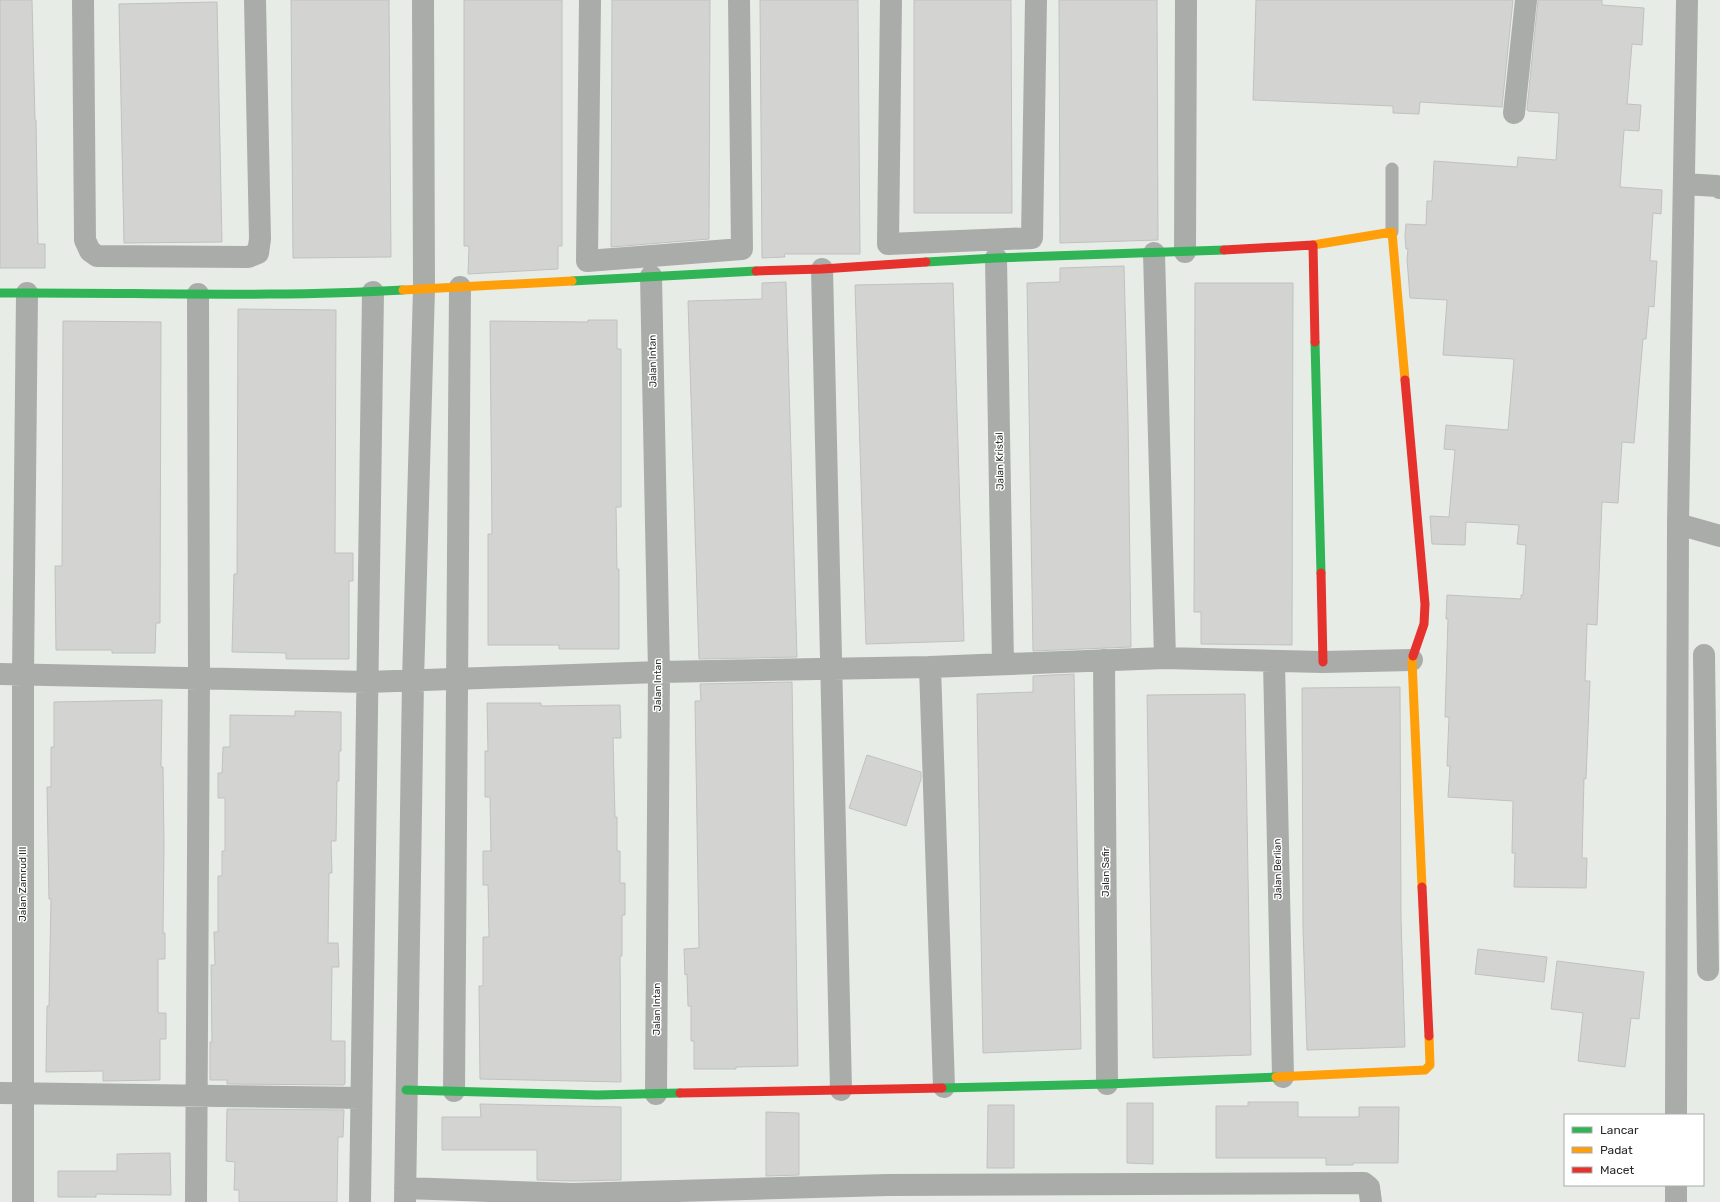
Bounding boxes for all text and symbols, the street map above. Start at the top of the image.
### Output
street label: Jalan Intan [647,335,659,387]
street label: Jalan Kristal [993,432,1007,490]
street label: Jalan Intan [652,659,664,711]
street label: Jalan Berlian [1271,839,1285,899]
street label: Jalan Zamrud III [17,846,29,922]
street label: Jalan Safir [1100,847,1112,897]
street label: Jalan Intan [651,983,663,1035]
legend [1564,1114,1704,1186]
text: Lancar [1600,1123,1639,1137]
text: Padat [1600,1143,1633,1157]
text: Macet [1600,1163,1634,1177]

